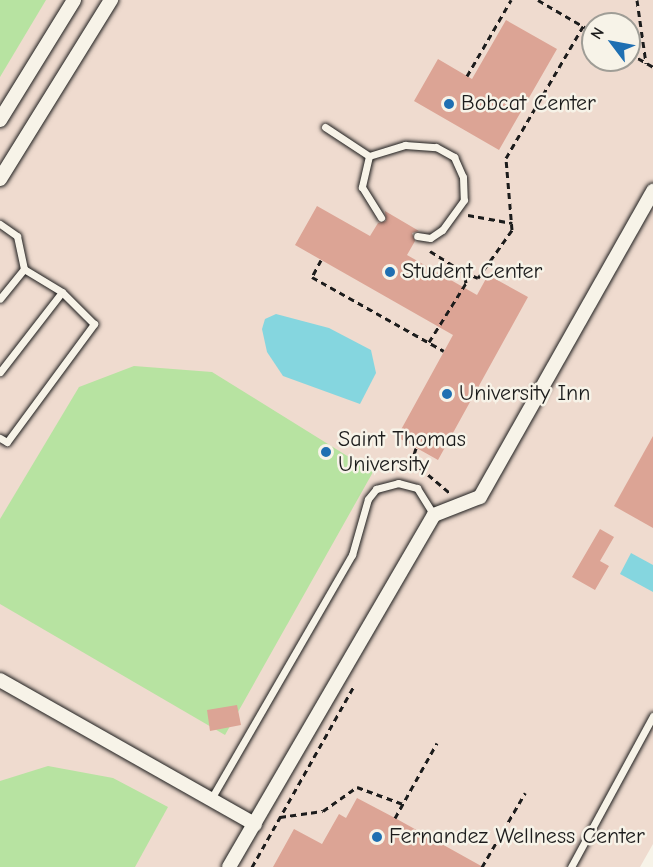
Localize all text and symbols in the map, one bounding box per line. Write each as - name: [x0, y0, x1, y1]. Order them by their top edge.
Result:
- north arrow: [581, 12, 641, 72]
- text: N: [587, 24, 608, 43]
- place label: Bobcat Center: [461, 91, 596, 117]
- marker: Bobcat Center: [442, 97, 456, 111]
- place label: Student Center: [402, 259, 542, 285]
- marker: Student Center: [383, 265, 397, 279]
- place label: University Inn: [459, 381, 590, 407]
- marker: University Inn: [440, 387, 454, 401]
- place label: Saint Thomas University: [338, 426, 466, 478]
- marker: Saint Thomas University: [319, 445, 333, 459]
- place label: Fernandez Wellness Center: [389, 824, 645, 850]
- marker: Fernandez Wellness Center: [370, 830, 384, 844]

